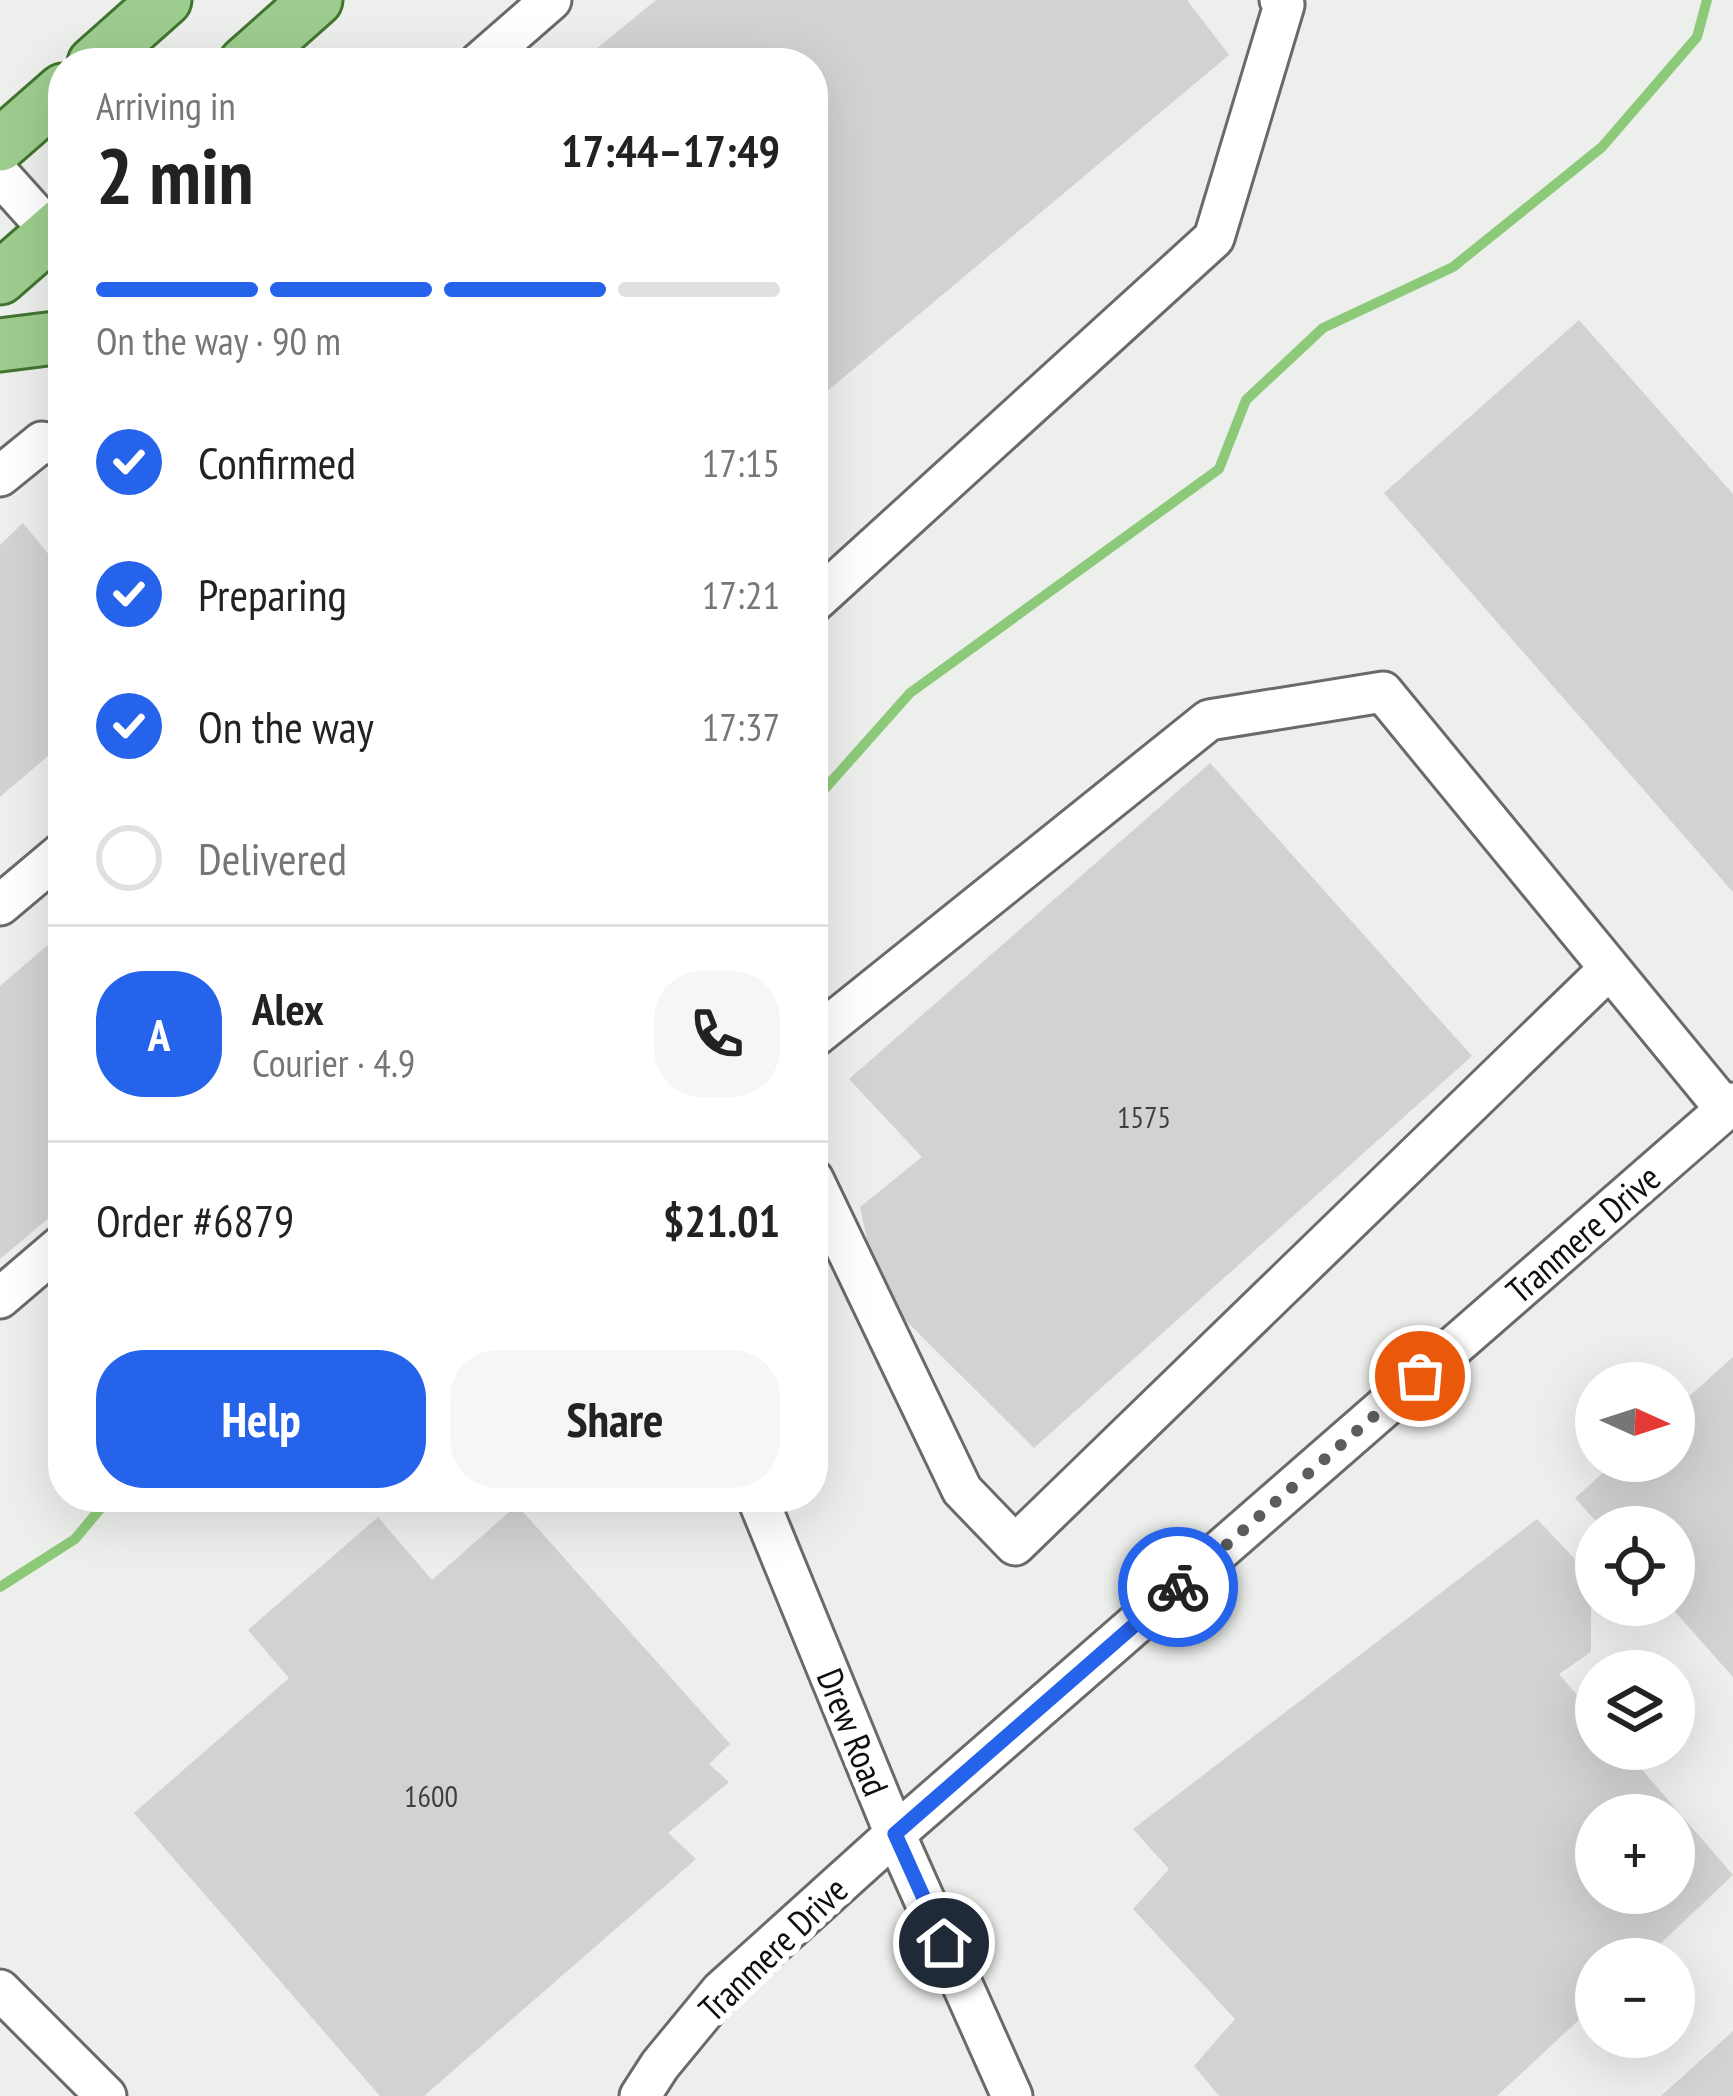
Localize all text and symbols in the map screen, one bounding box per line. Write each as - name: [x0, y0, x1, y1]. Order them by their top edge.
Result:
- text: Arriving in: [96, 80, 236, 131]
- text: 17:44–17:49: [561, 121, 780, 179]
- text: 2 min: [96, 125, 254, 226]
- text: On the way · 90 m: [96, 315, 341, 366]
- icon: check: [96, 429, 162, 495]
- text: Confirmed: [198, 433, 356, 491]
- text: 17:15: [702, 437, 780, 488]
- icon: check: [96, 561, 162, 627]
- text: Preparing: [198, 565, 347, 623]
- text: 17:21: [702, 569, 780, 620]
- icon: check: [96, 693, 162, 759]
- text: On the way: [198, 697, 374, 755]
- text: 17:37: [702, 701, 780, 752]
- text: Delivered: [198, 829, 347, 887]
- button: phone: [654, 971, 780, 1097]
- text: Alex: [252, 979, 324, 1037]
- text: A: [148, 1005, 170, 1063]
- text: Courier · 4.9: [252, 1037, 415, 1088]
- house number: 1575: [1117, 1097, 1171, 1136]
- street label: Tranmere Drive: [1496, 1154, 1669, 1313]
- text: Order #6879: [96, 1191, 294, 1249]
- text: $21.01: [663, 1191, 780, 1249]
- pin: [1369, 1325, 1471, 1427]
- icon: bag: [1387, 1343, 1453, 1409]
- button: Help: [96, 1350, 426, 1488]
- button: Share: [450, 1350, 780, 1488]
- north arrow: [1575, 1362, 1695, 1482]
- map controls: [1575, 1362, 1695, 2058]
- button: locate: [1575, 1506, 1695, 1626]
- courier: [1118, 1527, 1238, 1647]
- icon: bike: [1145, 1554, 1211, 1620]
- button: layers: [1575, 1650, 1695, 1770]
- street label: Drew Road: [807, 1661, 900, 1802]
- house number: 1600: [404, 1776, 458, 1815]
- button: +: [1575, 1794, 1695, 1914]
- street label: Tranmere Drive: [688, 1866, 857, 2031]
- pin: [893, 1892, 995, 1994]
- icon: home: [911, 1910, 977, 1976]
- button: −: [1575, 1938, 1695, 2058]

